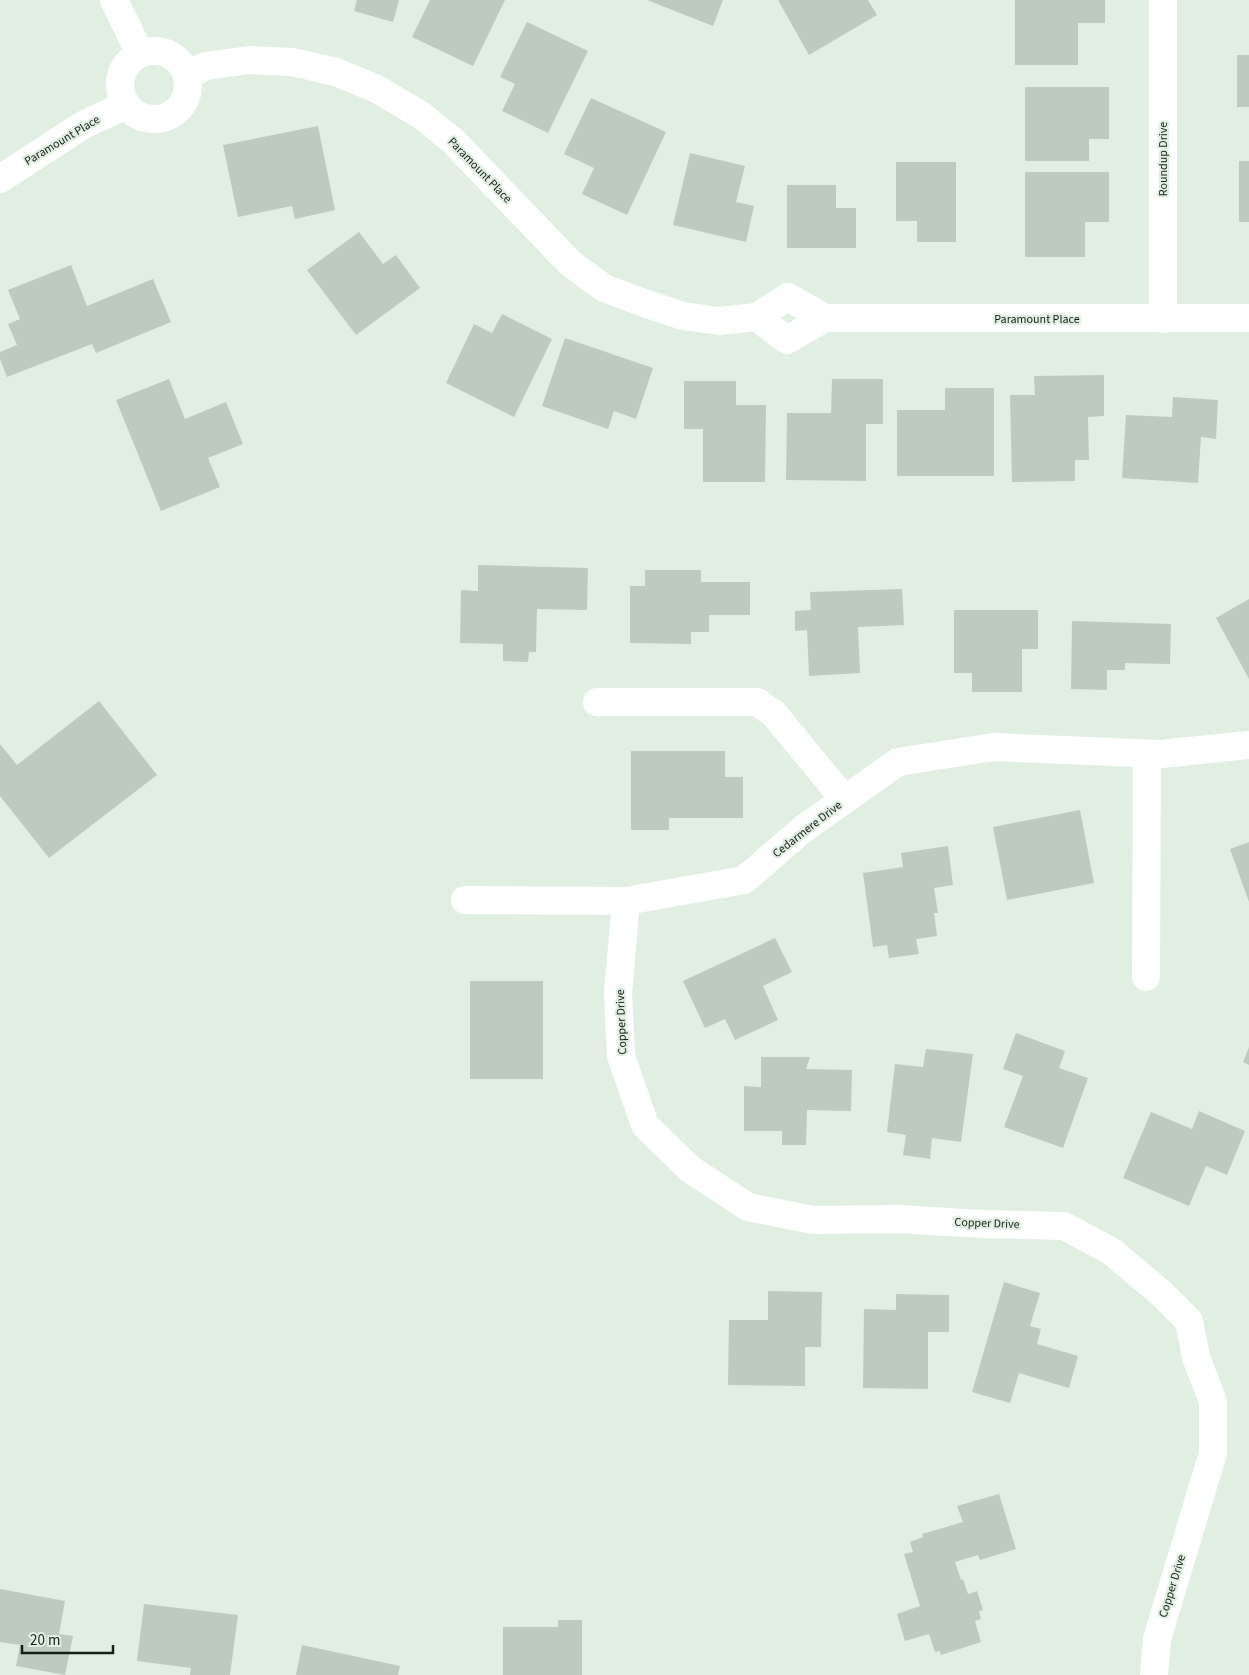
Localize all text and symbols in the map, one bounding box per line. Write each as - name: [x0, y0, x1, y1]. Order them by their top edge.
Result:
- street label: Paramount Place: [21, 111, 103, 170]
- street label: Roundup Drive: [1155, 122, 1172, 196]
- street label: Paramount Place: [444, 134, 515, 207]
- street label: Paramount Place: [994, 311, 1080, 328]
- street label: Cedarmere Drive: [769, 797, 846, 862]
- street label: Copper Drive: [612, 989, 631, 1055]
- street label: Copper Drive: [954, 1214, 1020, 1233]
- street label: Copper Drive: [1155, 1552, 1190, 1620]
- scale bar: [22, 1622, 114, 1654]
- text: 20 m: [30, 1630, 60, 1651]

